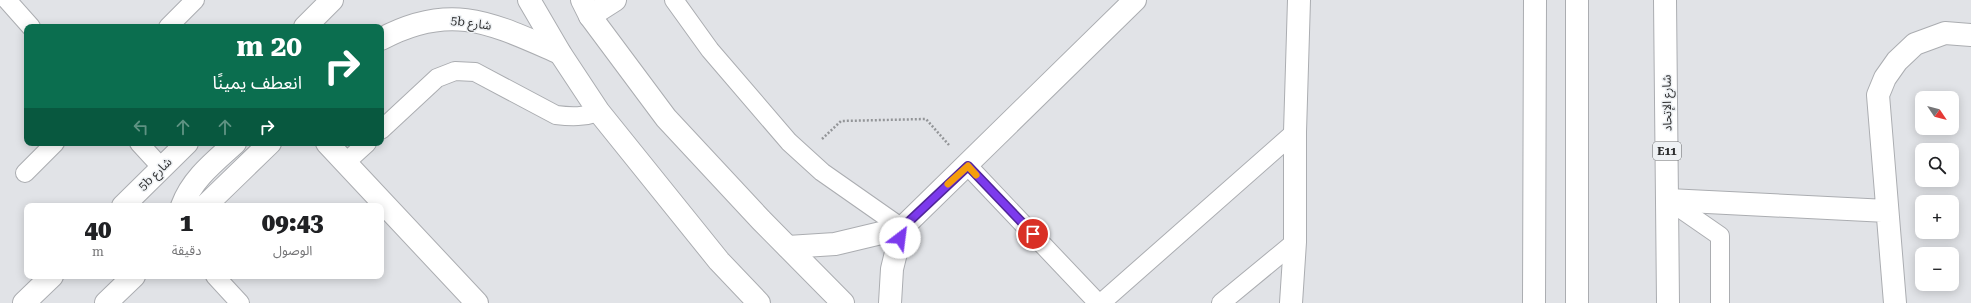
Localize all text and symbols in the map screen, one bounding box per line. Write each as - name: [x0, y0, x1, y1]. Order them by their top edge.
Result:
- street label: 5b شارع: [450, 13, 492, 35]
- text: 20 m: [237, 30, 302, 63]
- icon: right: [316, 40, 368, 92]
- text: انعطف يمينًا: [212, 72, 302, 93]
- street label: شارع الإتحاد: [1660, 74, 1676, 131]
- north arrow: [1915, 91, 1959, 135]
- map controls: [1915, 91, 1959, 291]
- icon: left: [130, 116, 152, 138]
- icon: ahead: [172, 116, 194, 138]
- icon: ahead: [214, 116, 236, 138]
- icon: right: [256, 116, 278, 138]
- road number: E11: [1653, 142, 1681, 160]
- button: search: [1915, 143, 1959, 187]
- street label: 5b شارع: [135, 155, 176, 195]
- button: +: [1915, 195, 1959, 239]
- text: 1: [180, 209, 193, 237]
- text: 09:43: [262, 209, 324, 237]
- text: 40: [84, 216, 111, 244]
- position arrow: [879, 217, 921, 259]
- pin: [1016, 217, 1050, 251]
- icon: arrive: [1022, 223, 1044, 245]
- text: دقيقة: [172, 243, 201, 258]
- text: الوصول: [273, 243, 312, 258]
- text: m: [92, 244, 104, 259]
- button: −: [1915, 247, 1959, 291]

